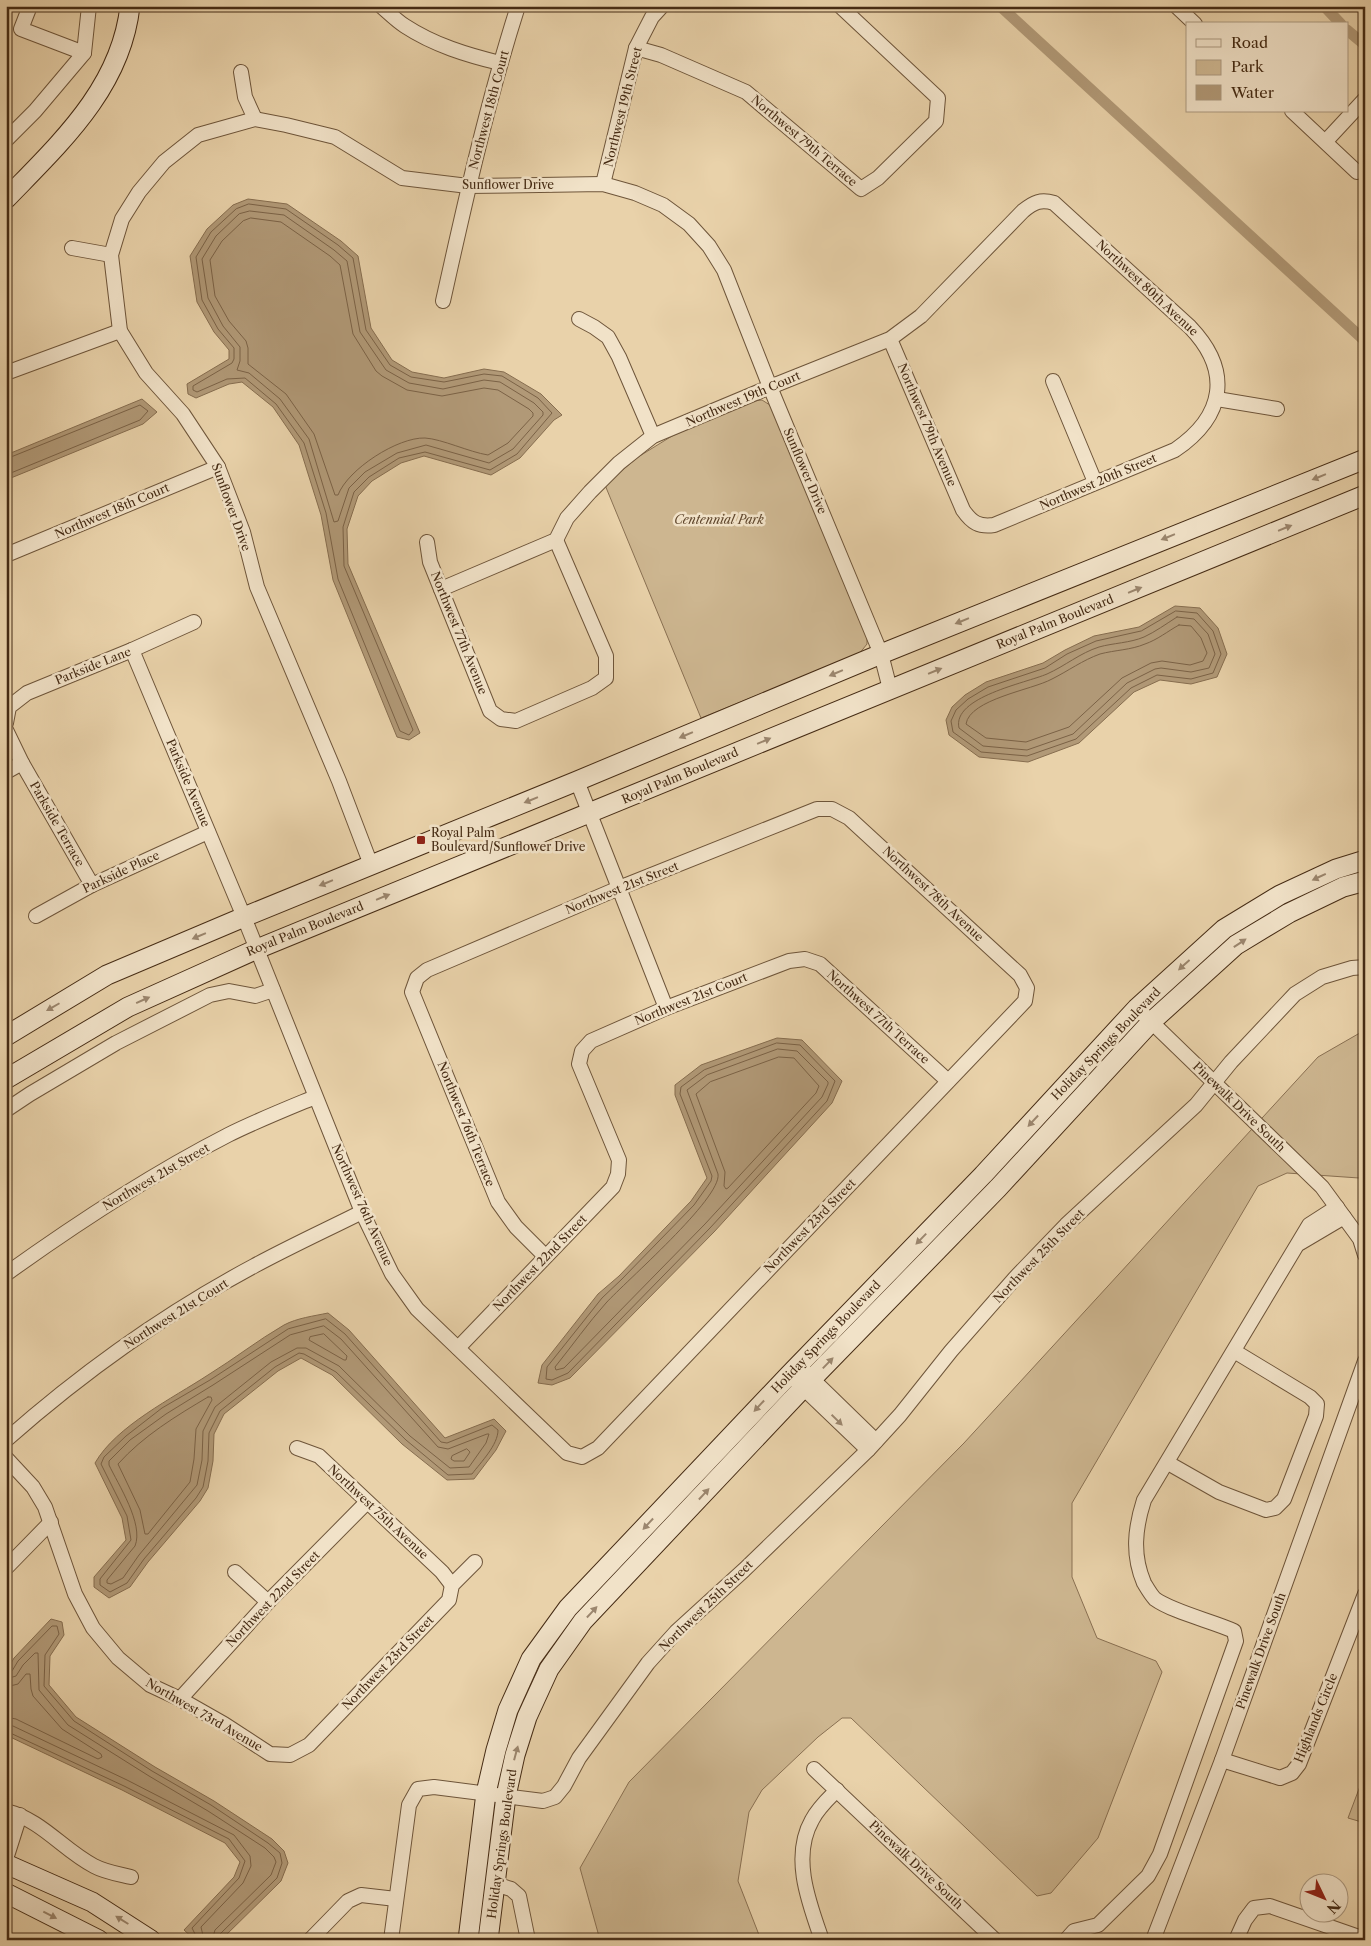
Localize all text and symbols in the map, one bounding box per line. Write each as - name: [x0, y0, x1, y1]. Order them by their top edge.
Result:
- legend: [1186, 22, 1348, 112]
- text: Road: [1231, 33, 1268, 52]
- street label: Northwest 19th Street: [600, 44, 645, 169]
- street label: Northwest 18th Court: [465, 48, 512, 171]
- text: Park: [1231, 57, 1265, 76]
- text: Water: [1230, 83, 1275, 102]
- street label: Northwest 79th Terrace: [748, 92, 861, 190]
- street label: Sunflower Drive: [462, 177, 554, 192]
- street label: Northwest 80th Avenue: [1093, 236, 1202, 339]
- street label: Northwest 79th Avenue: [895, 361, 960, 489]
- street label: Northwest 19th Court: [683, 367, 803, 429]
- street label: Sunflower Drive: [781, 425, 830, 516]
- street label: Northwest 20th Street: [1037, 450, 1159, 513]
- street label: Sunflower Drive: [209, 461, 254, 553]
- one-way arrow: [1312, 474, 1327, 482]
- street label: Northwest 18th Court: [52, 479, 172, 541]
- park label: Centennial Park: [674, 512, 765, 527]
- one-way arrow: [1278, 524, 1292, 532]
- one-way arrow: [1161, 534, 1176, 542]
- street label: Northwest 77th Avenue: [428, 569, 491, 697]
- one-way arrow: [1127, 586, 1142, 593]
- street label: Royal Palm Boulevard: [994, 591, 1116, 652]
- one-way arrow: [955, 618, 970, 625]
- street label: Parkside Lane: [53, 643, 133, 688]
- one-way arrow: [928, 666, 942, 674]
- one-way arrow: [829, 669, 843, 677]
- one-way arrow: [679, 732, 693, 740]
- street label: Parkside Avenue: [163, 736, 214, 829]
- one-way arrow: [757, 737, 772, 745]
- street label: Royal Palm Boulevard: [619, 744, 741, 807]
- street label: Parkside Terrace: [27, 779, 88, 869]
- one-way arrow: [524, 796, 539, 804]
- place label: Royal Palm Boulevard/Sunflower Drive: [431, 825, 586, 854]
- marker: Royal Palm Boulevard/Sunflower Drive: [415, 834, 427, 846]
- street label: Northwest 78th Avenue: [880, 843, 987, 944]
- street label: Parkside Place: [80, 847, 162, 896]
- street label: Northwest 21st Street: [563, 858, 681, 917]
- one-way arrow: [1312, 873, 1326, 881]
- one-way arrow: [319, 880, 333, 888]
- one-way arrow: [376, 893, 390, 901]
- street label: Royal Palm Boulevard: [244, 898, 366, 959]
- one-way arrow: [192, 933, 206, 941]
- one-way arrow: [1233, 938, 1247, 948]
- one-way arrow: [1179, 959, 1191, 971]
- street label: Northwest 77th Terrace: [824, 967, 933, 1067]
- street label: Northwest 21st Court: [632, 969, 750, 1028]
- street label: Holiday Springs Boulevard: [1048, 984, 1164, 1103]
- one-way arrow: [136, 996, 150, 1004]
- one-way arrow: [45, 1003, 60, 1011]
- street label: Pinewalk Drive South: [1190, 1058, 1289, 1155]
- street label: Northwest 76th Terrace: [434, 1059, 499, 1189]
- one-way arrow: [1027, 1115, 1039, 1127]
- street label: Northwest 21st Street: [100, 1139, 213, 1213]
- street label: Northwest 76th Avenue: [329, 1141, 396, 1268]
- street label: Northwest 23rd Street: [761, 1175, 859, 1276]
- street label: Northwest 25th Street: [990, 1205, 1088, 1306]
- street label: Northwest 22nd Street: [490, 1211, 590, 1314]
- one-way arrow: [915, 1233, 927, 1245]
- street label: Northwest 21st Court: [121, 1275, 231, 1352]
- street label: Holiday Springs Boulevard: [768, 1277, 884, 1396]
- one-way arrow: [822, 1358, 834, 1370]
- one-way arrow: [753, 1400, 765, 1412]
- one-way arrow: [831, 1414, 843, 1426]
- street label: Northwest 75th Avenue: [325, 1461, 432, 1562]
- one-way arrow: [698, 1488, 710, 1500]
- one-way arrow: [642, 1518, 654, 1530]
- street label: Northwest 22nd Street: [223, 1547, 323, 1650]
- street label: Northwest 25th Street: [656, 1556, 756, 1654]
- street label: Pinewalk Drive South: [1232, 1590, 1289, 1711]
- one-way arrow: [586, 1606, 598, 1618]
- street label: Northwest 23rd Street: [339, 1612, 437, 1713]
- street label: Highlands Circle: [1291, 1671, 1340, 1765]
- street label: Northwest 73rd Avenue: [143, 1675, 266, 1754]
- one-way arrow: [512, 1746, 520, 1761]
- street label: Holiday Springs Boulevard: [484, 1768, 520, 1920]
- street label: Pinewalk Drive South: [866, 1817, 967, 1912]
- north arrow: [1298, 1874, 1348, 1924]
- text: N: [1323, 1896, 1344, 1917]
- one-way arrow: [43, 1911, 57, 1919]
- one-way arrow: [116, 1916, 129, 1925]

